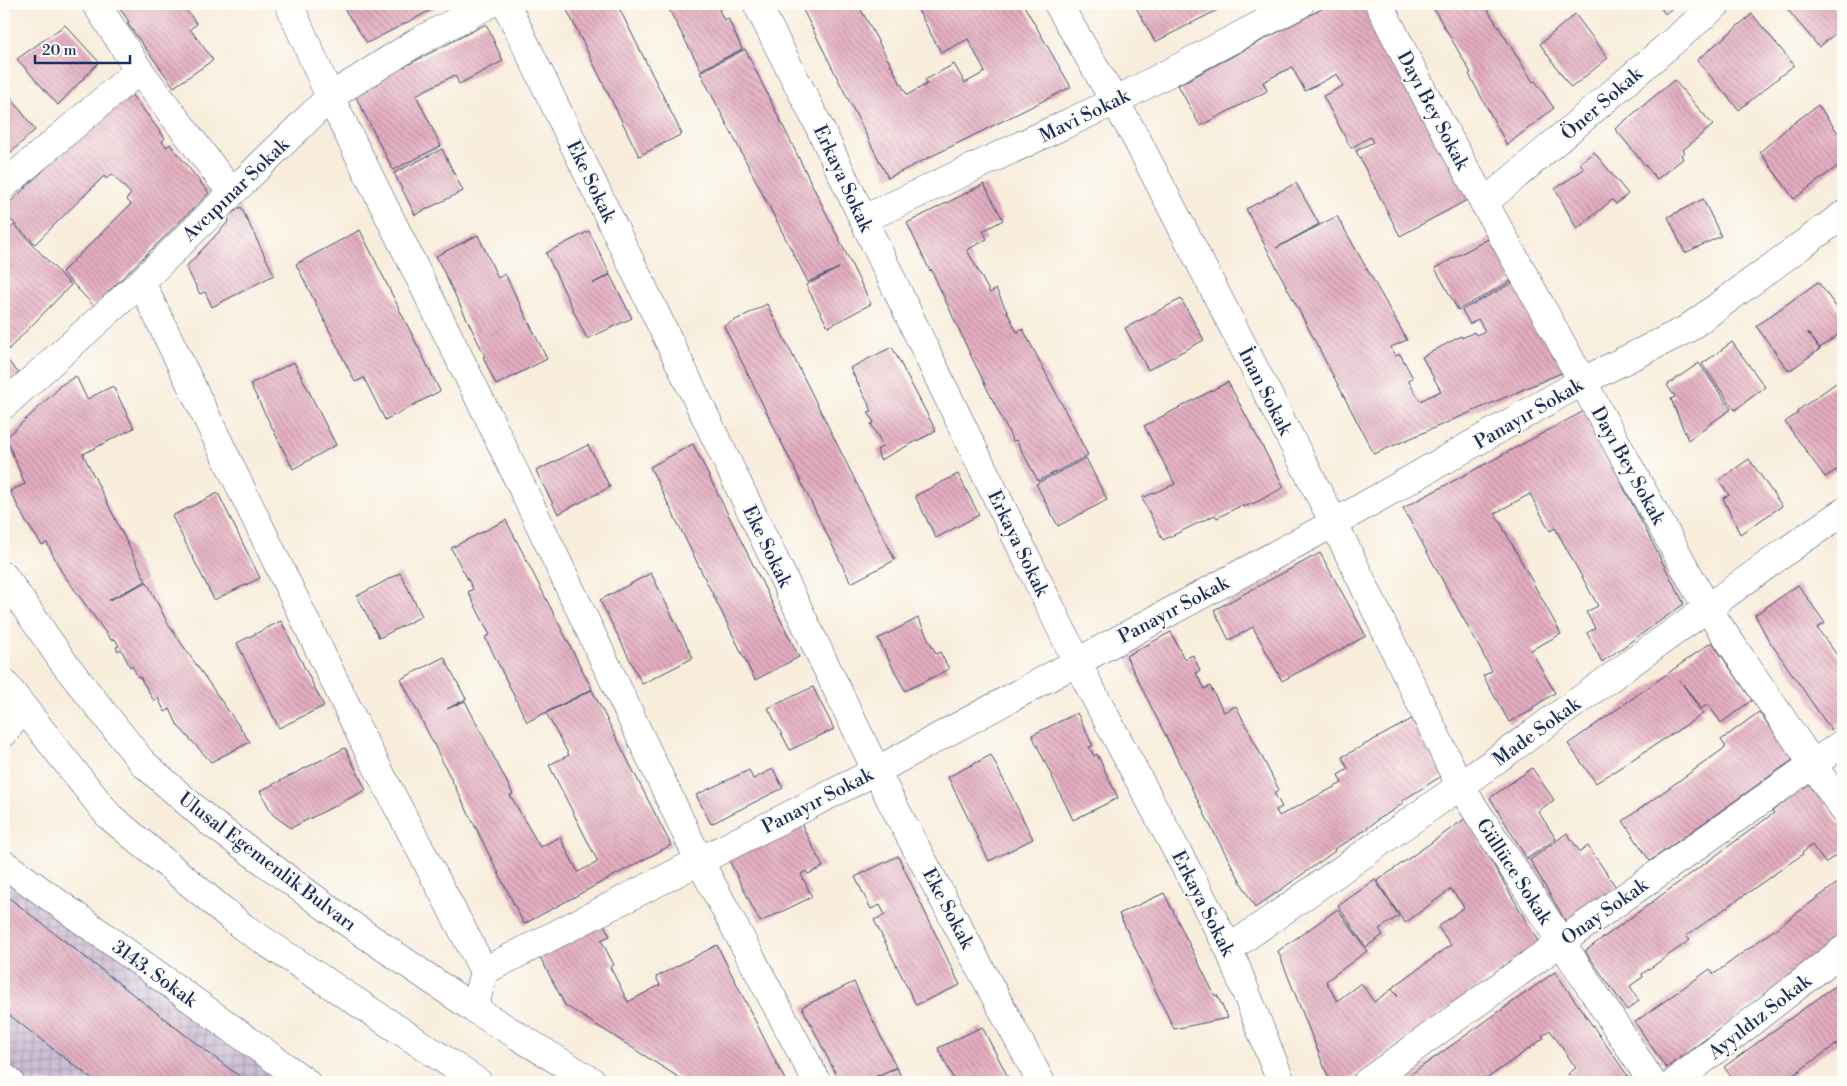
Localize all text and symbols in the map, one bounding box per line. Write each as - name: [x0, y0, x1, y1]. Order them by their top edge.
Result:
- scale bar: [35, 32, 130, 64]
- text: 20 m: [42, 41, 77, 60]
- street label: Dayı Bey Sokak: [1392, 47, 1475, 175]
- street label: Öner Sokak: [1556, 61, 1648, 145]
- street label: Mavi Sokak: [1035, 83, 1135, 148]
- street label: Erkaya Sokak: [808, 121, 879, 237]
- street label: Avcıpınar Sokak: [177, 132, 295, 247]
- street label: Eke Sokak: [561, 137, 622, 227]
- street label: İnan Sokak: [1233, 343, 1299, 440]
- street label: Panayır Sokak: [1470, 373, 1588, 455]
- street label: Dayı Bey Sokak: [1586, 402, 1671, 530]
- street label: Erkaya Sokak: [982, 486, 1055, 602]
- street label: Eke Sokak: [737, 502, 798, 592]
- street label: Panayır Sokak: [1114, 570, 1234, 649]
- street label: Made Sokak: [1488, 691, 1586, 772]
- street label: Panayır Sokak: [758, 762, 878, 839]
- street label: Ulusal Egemenlik Bulvarı: [174, 787, 361, 937]
- street label: Güllüce Sokak: [1471, 814, 1558, 930]
- street label: Erkaya Sokak: [1166, 847, 1240, 961]
- street label: Eke Sokak: [917, 864, 980, 954]
- street label: Onay Sokak: [1557, 873, 1653, 950]
- street label: 3143. Sokak: [107, 935, 202, 1013]
- street label: Ayyıldız Sokak: [1703, 968, 1817, 1065]

